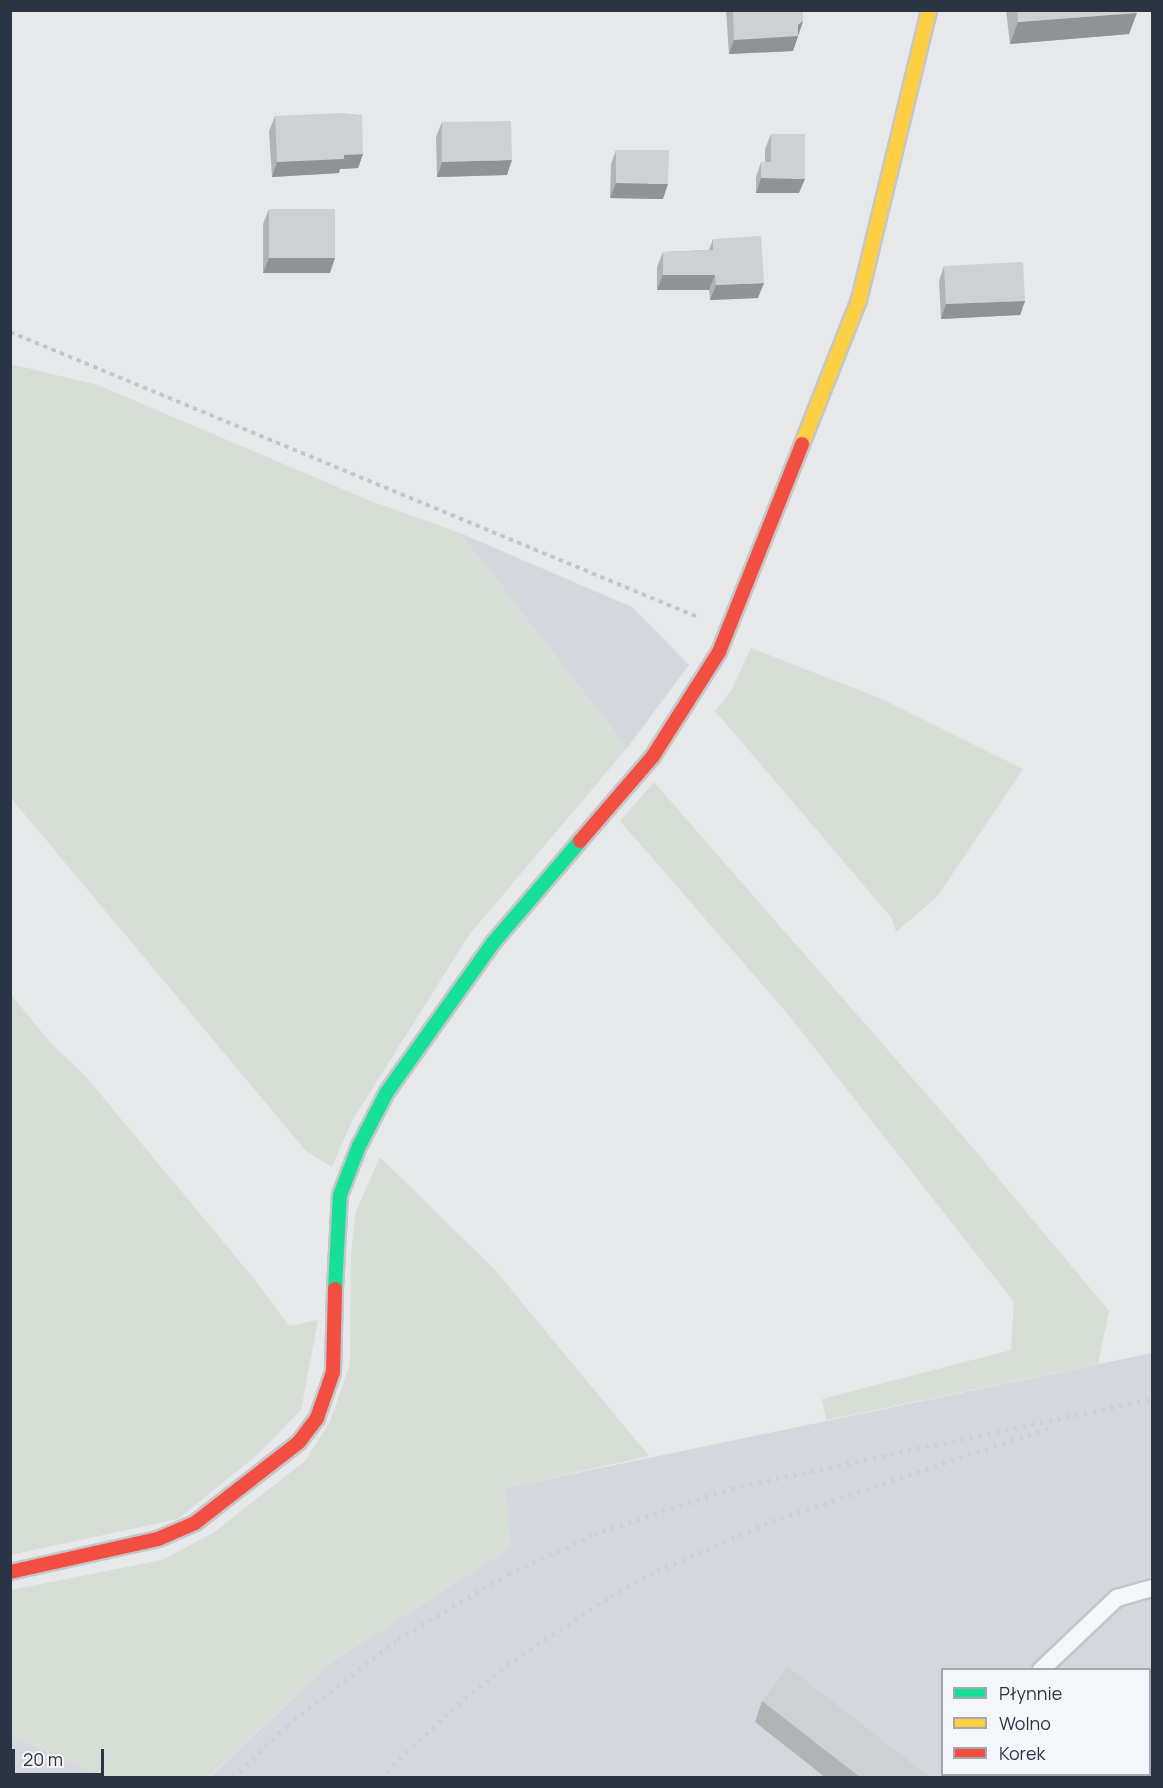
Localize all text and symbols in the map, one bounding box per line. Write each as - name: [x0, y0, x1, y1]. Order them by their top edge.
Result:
- legend: [941, 1668, 1151, 1776]
- text: Płynnie: [999, 1681, 1062, 1705]
- text: Wolno: [999, 1711, 1051, 1735]
- scale bar: [15, 1737, 106, 1775]
- text: Korek: [999, 1741, 1045, 1765]
- text: 20 m: [23, 1747, 63, 1771]

